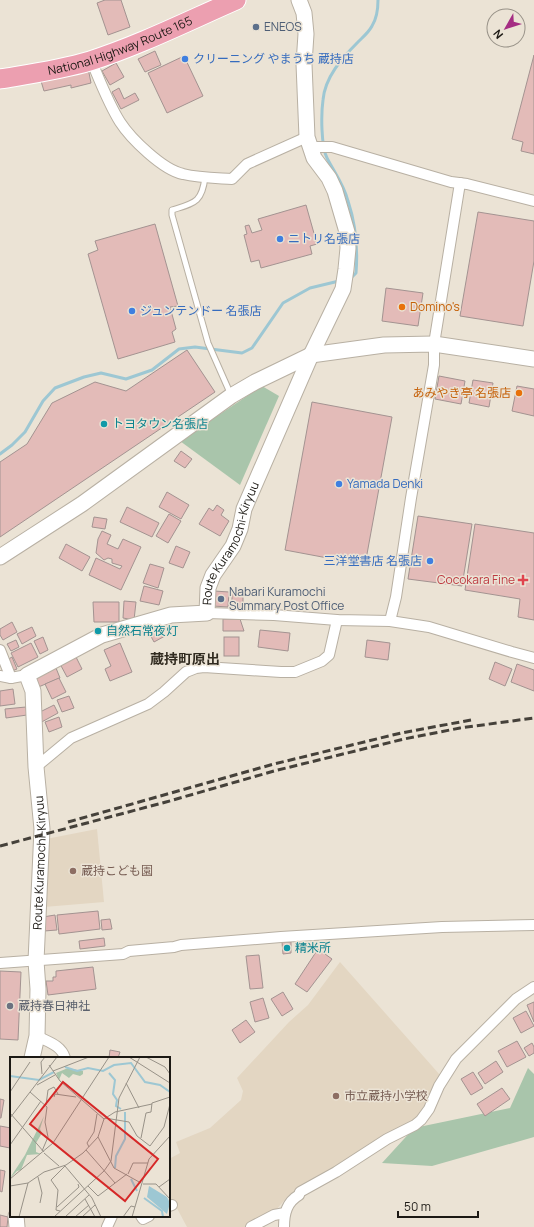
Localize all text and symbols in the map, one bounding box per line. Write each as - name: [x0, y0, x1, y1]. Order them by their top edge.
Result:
- north arrow: [486, 8, 526, 48]
- street label: National Highway Route 165: [46, 12, 195, 79]
- place label: ENEOS: [264, 18, 302, 35]
- marker: ENEOS: [251, 22, 261, 32]
- text: N: [489, 27, 506, 42]
- place label: クリーニング やまうち 蔵持店: [193, 50, 354, 67]
- marker: クリーニング やまうち 蔵持店: [180, 54, 190, 64]
- place label: ニトリ名張店: [288, 230, 360, 247]
- marker: ニトリ名張店: [275, 234, 285, 244]
- place label: Domino's: [410, 298, 460, 315]
- place label: ジュンテンドー 名張店: [140, 302, 262, 319]
- marker: Domino's: [397, 302, 407, 312]
- marker: ジュンテンドー 名張店: [127, 306, 137, 316]
- place label: あみやき亭 名張店: [413, 384, 511, 401]
- marker: あみやき亭 名張店: [514, 388, 524, 398]
- place label: トヨタウン名張店: [112, 415, 208, 432]
- marker: トヨタウン名張店: [99, 419, 109, 429]
- place label: Yamada Denki: [347, 475, 423, 492]
- street label: Route Kuramochi-Kiryuu: [198, 479, 263, 606]
- marker: Yamada Denki: [334, 479, 344, 489]
- place label: 三洋堂書店 名張店: [324, 552, 422, 569]
- marker: 三洋堂書店 名張店: [425, 556, 435, 566]
- place label: Cocokara Fine: [437, 571, 515, 588]
- marker: Cocokara Fine: [518, 575, 528, 585]
- place label: Nabari Kuramochi Summary Post Office: [229, 583, 344, 614]
- marker: Nabari Kuramochi Summary Post Office: [216, 594, 226, 604]
- place label: 自然石常夜灯: [106, 622, 178, 639]
- marker: 自然石常夜灯: [93, 626, 103, 636]
- district label: 蔵持町原出: [150, 649, 220, 668]
- street label: Route Kuramochi-Kiryuu: [28, 795, 50, 930]
- place label: 蔵持こども園: [81, 862, 153, 879]
- marker: 蔵持こども園: [68, 866, 78, 876]
- place label: 精米所: [295, 939, 331, 956]
- marker: 精米所: [282, 943, 292, 953]
- place label: 蔵持春日神社: [18, 997, 90, 1014]
- marker: 蔵持春日神社: [5, 1001, 15, 1011]
- inset map: [10, 1057, 170, 1217]
- place label: 市立蔵持小学校: [344, 1087, 428, 1104]
- marker: 市立蔵持小学校: [331, 1091, 341, 1101]
- scale bar: [398, 1193, 478, 1219]
- text: 50 m: [404, 1198, 431, 1215]

